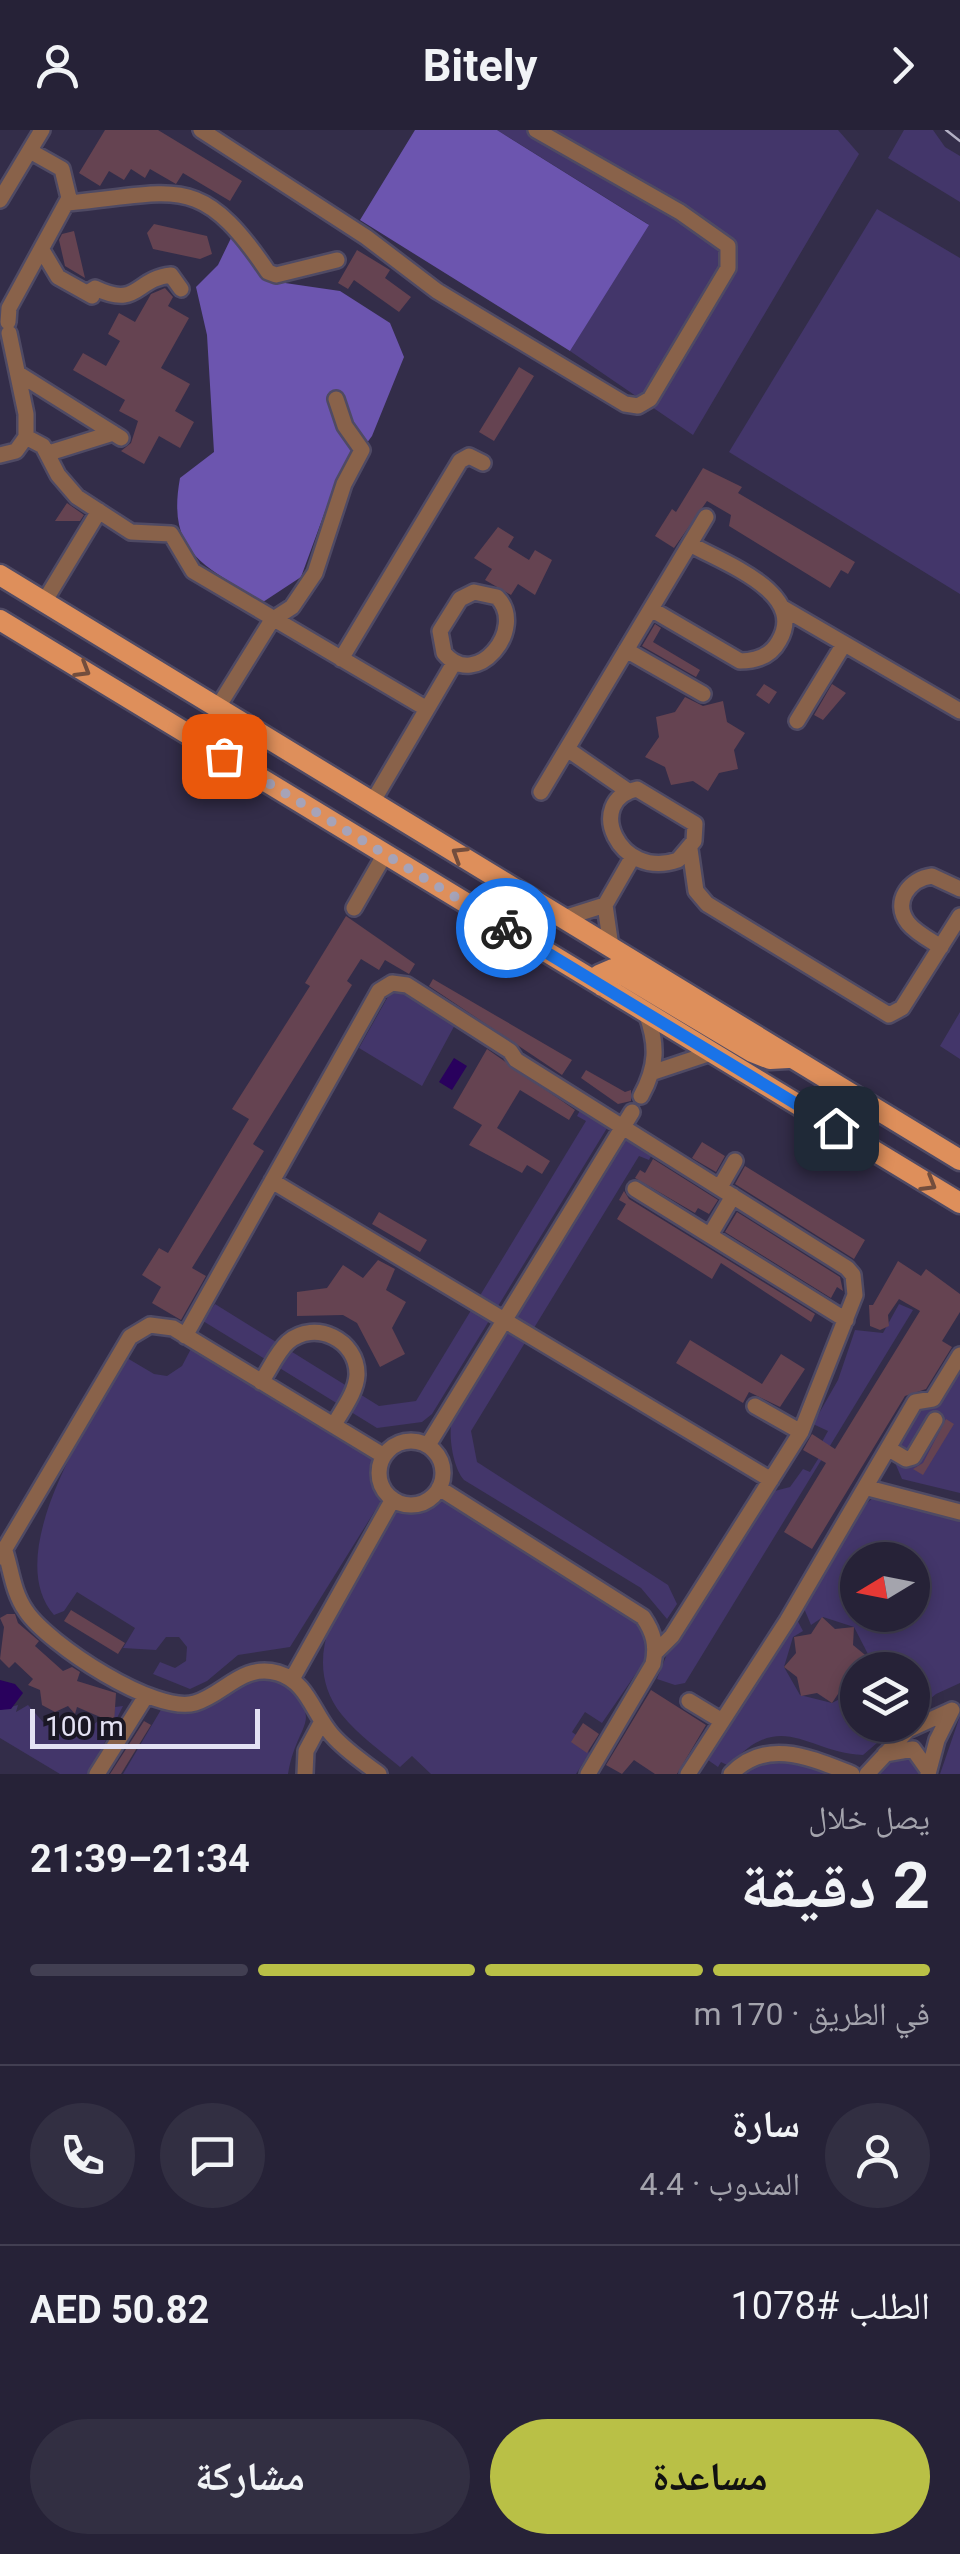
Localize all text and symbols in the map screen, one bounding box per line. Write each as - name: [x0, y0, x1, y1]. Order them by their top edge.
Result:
- icon: person: [30, 38, 85, 93]
- icon: forward: [875, 38, 930, 93]
- text: Bitely: [423, 39, 537, 92]
- one-way arrow: [72, 658, 90, 677]
- pin: [182, 714, 267, 799]
- icon: bag: [197, 729, 252, 784]
- one-way arrow: [452, 847, 470, 866]
- courier: [456, 878, 556, 978]
- icon: bike: [479, 901, 534, 956]
- pin: [794, 1086, 879, 1171]
- icon: home: [809, 1101, 864, 1156]
- one-way arrow: [918, 1172, 936, 1191]
- north arrow: [840, 1542, 930, 1632]
- map controls: [840, 1542, 930, 1742]
- button: layers: [840, 1652, 930, 1742]
- scale bar: [30, 1704, 260, 1748]
- text: 100 m: [45, 1710, 124, 1743]
- text: يصل خلال: [808, 1799, 930, 1837]
- text: 21:34–21:39: [30, 1837, 250, 1881]
- text: 2 دقيقة: [740, 1848, 930, 1924]
- text: في الطريق · 170 m: [693, 1995, 930, 2033]
- text: سارة: [732, 2102, 800, 2146]
- button: phone: [30, 2103, 135, 2208]
- button: chat: [160, 2103, 265, 2208]
- button: person: [825, 2103, 930, 2208]
- text: المندوب · 4.4: [640, 2165, 800, 2203]
- text: الطلب #1078: [730, 2284, 930, 2328]
- text: AED 50.82: [30, 2288, 209, 2332]
- button: مشاركة: [30, 2419, 470, 2534]
- button: مساعدة: [490, 2419, 930, 2534]

